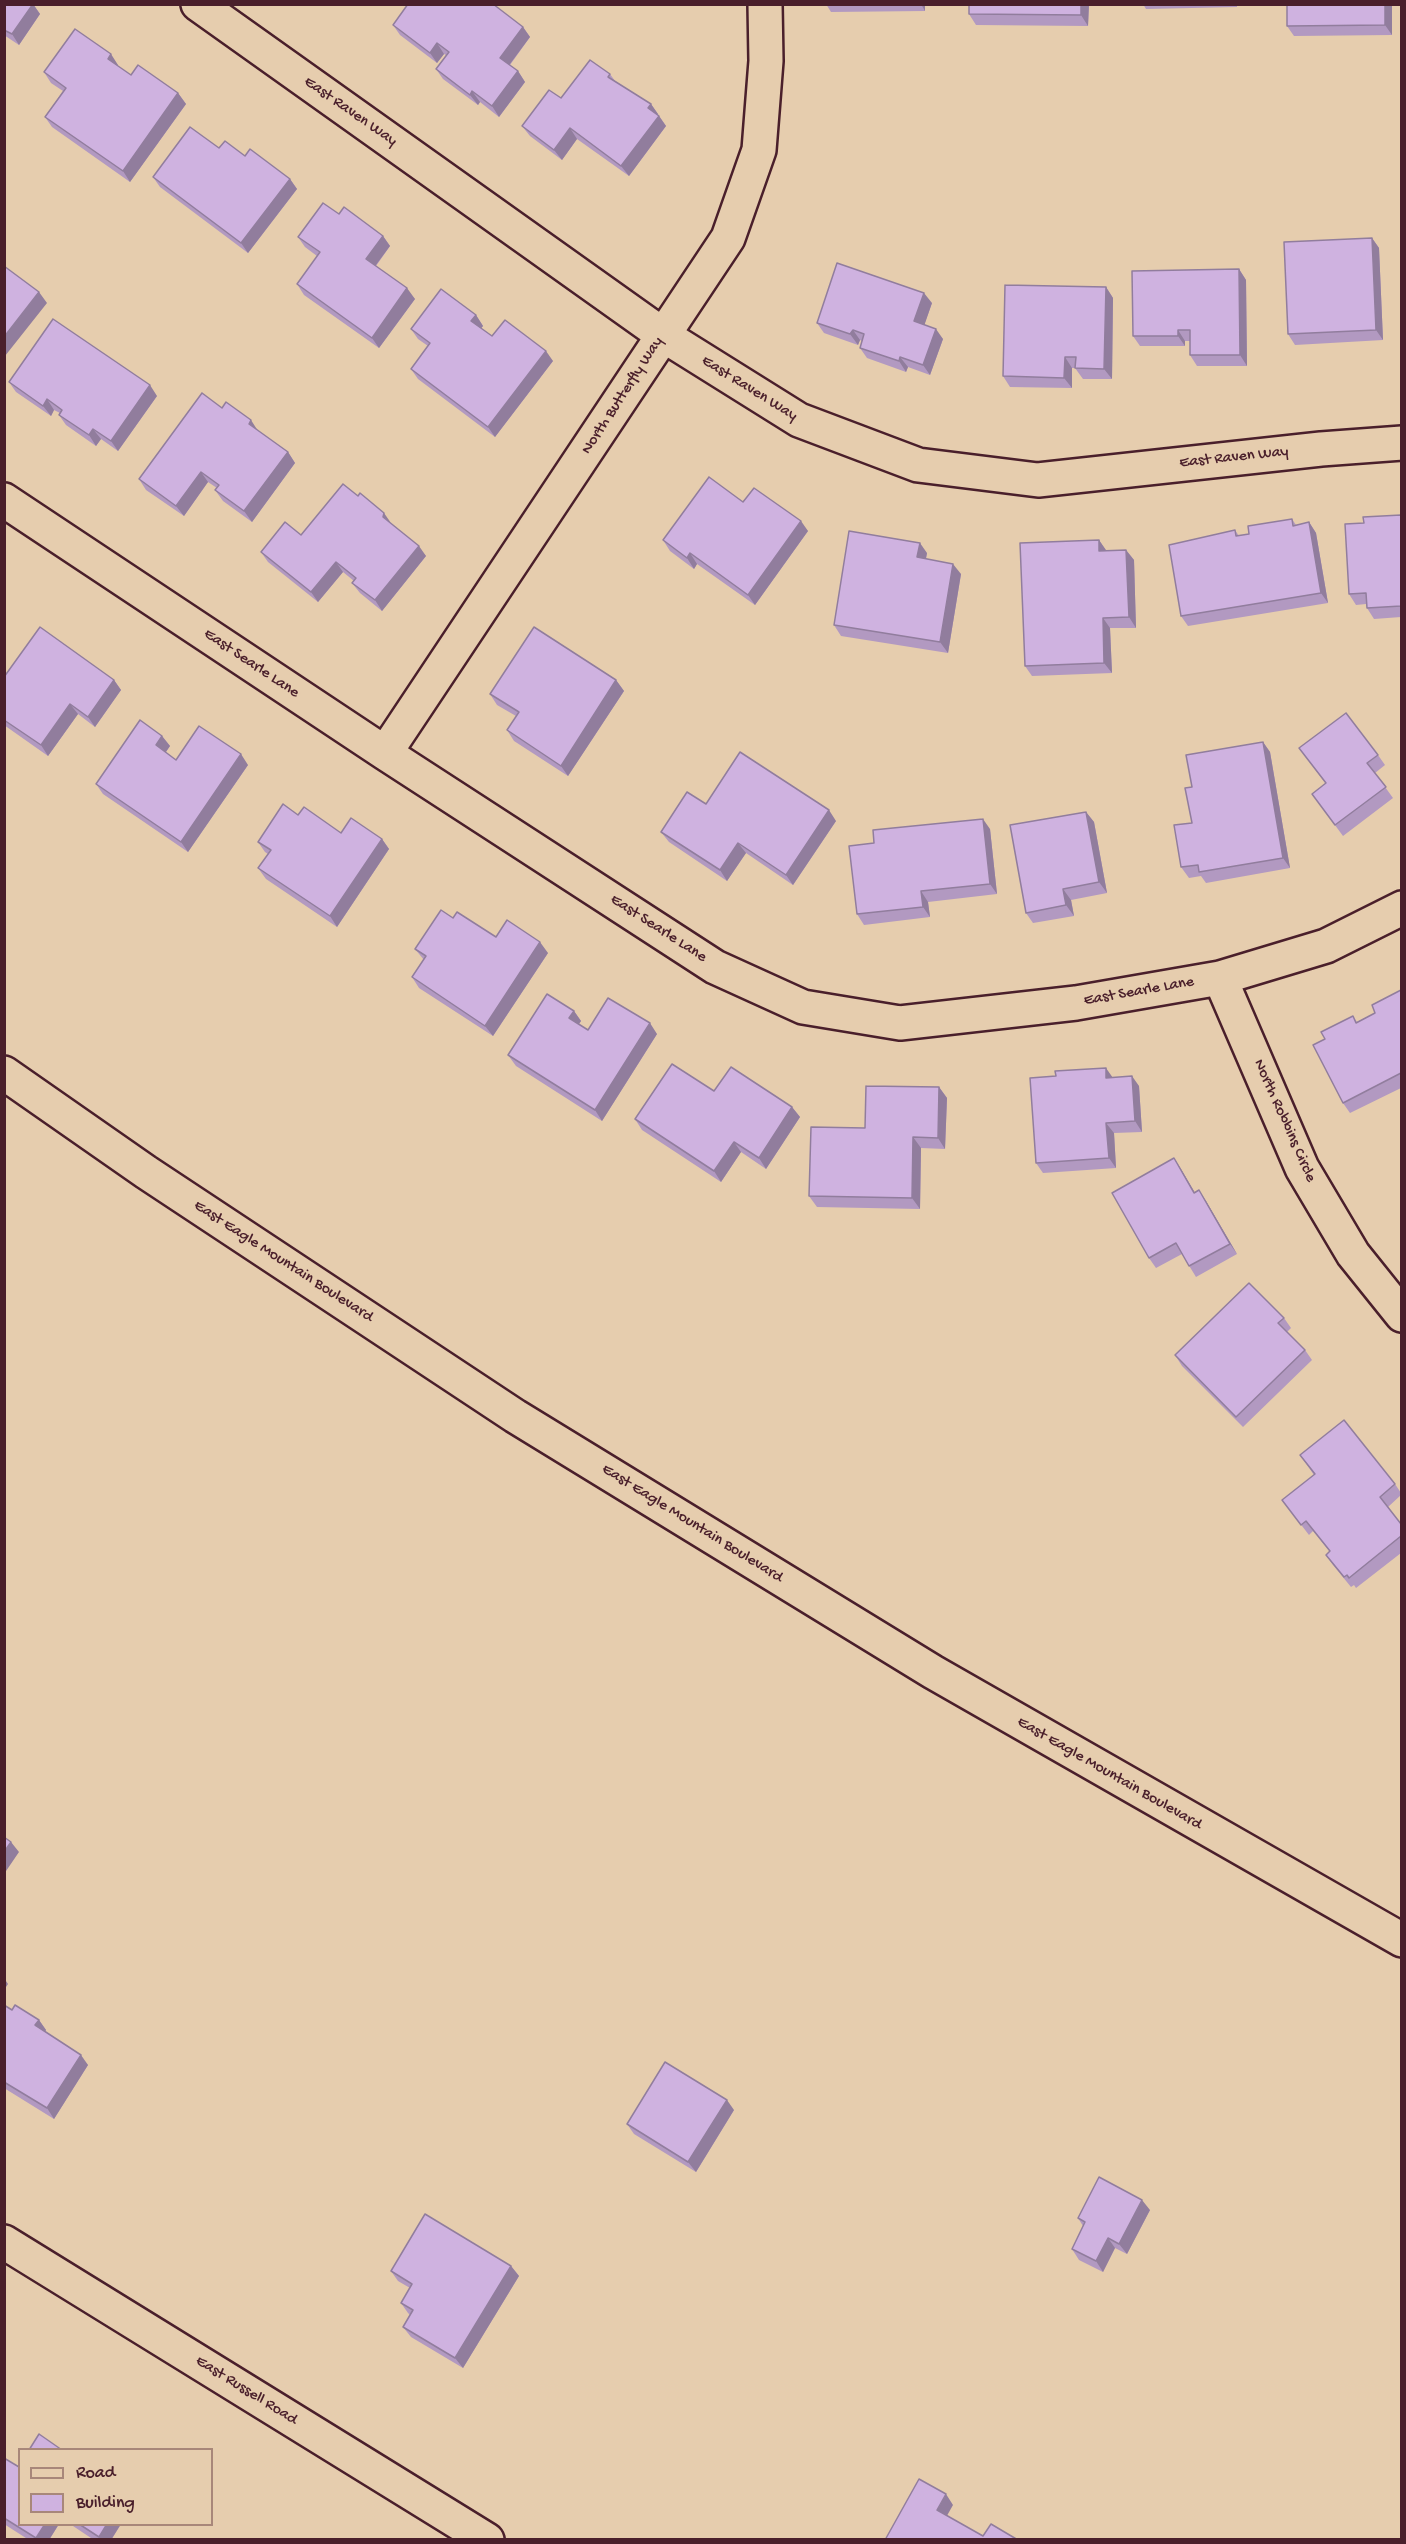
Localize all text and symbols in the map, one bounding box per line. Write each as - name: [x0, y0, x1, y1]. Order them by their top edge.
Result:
- street label: East Raven Way: [300, 73, 400, 151]
- street label: North Butterfly Way: [578, 334, 668, 458]
- street label: East Raven Way: [698, 352, 800, 426]
- street label: East Raven Way: [1179, 443, 1289, 473]
- street label: East Searle Lane: [199, 625, 303, 703]
- street label: East Searle Lane: [606, 891, 710, 967]
- street label: East Searle Lane: [1082, 973, 1196, 1011]
- street label: North Robbins Circle: [1248, 1056, 1320, 1186]
- street label: East Eagle Mountain Boulevard: [190, 1197, 376, 1327]
- street label: East Eagle Mountain Boulevard: [598, 1460, 786, 1588]
- street label: East Eagle Mountain Boulevard: [1013, 1713, 1205, 1835]
- street label: East Russell Road: [191, 2352, 301, 2430]
- legend: [18, 2448, 213, 2526]
- text: Road: [76, 2463, 115, 2484]
- text: Building: [76, 2493, 135, 2514]

